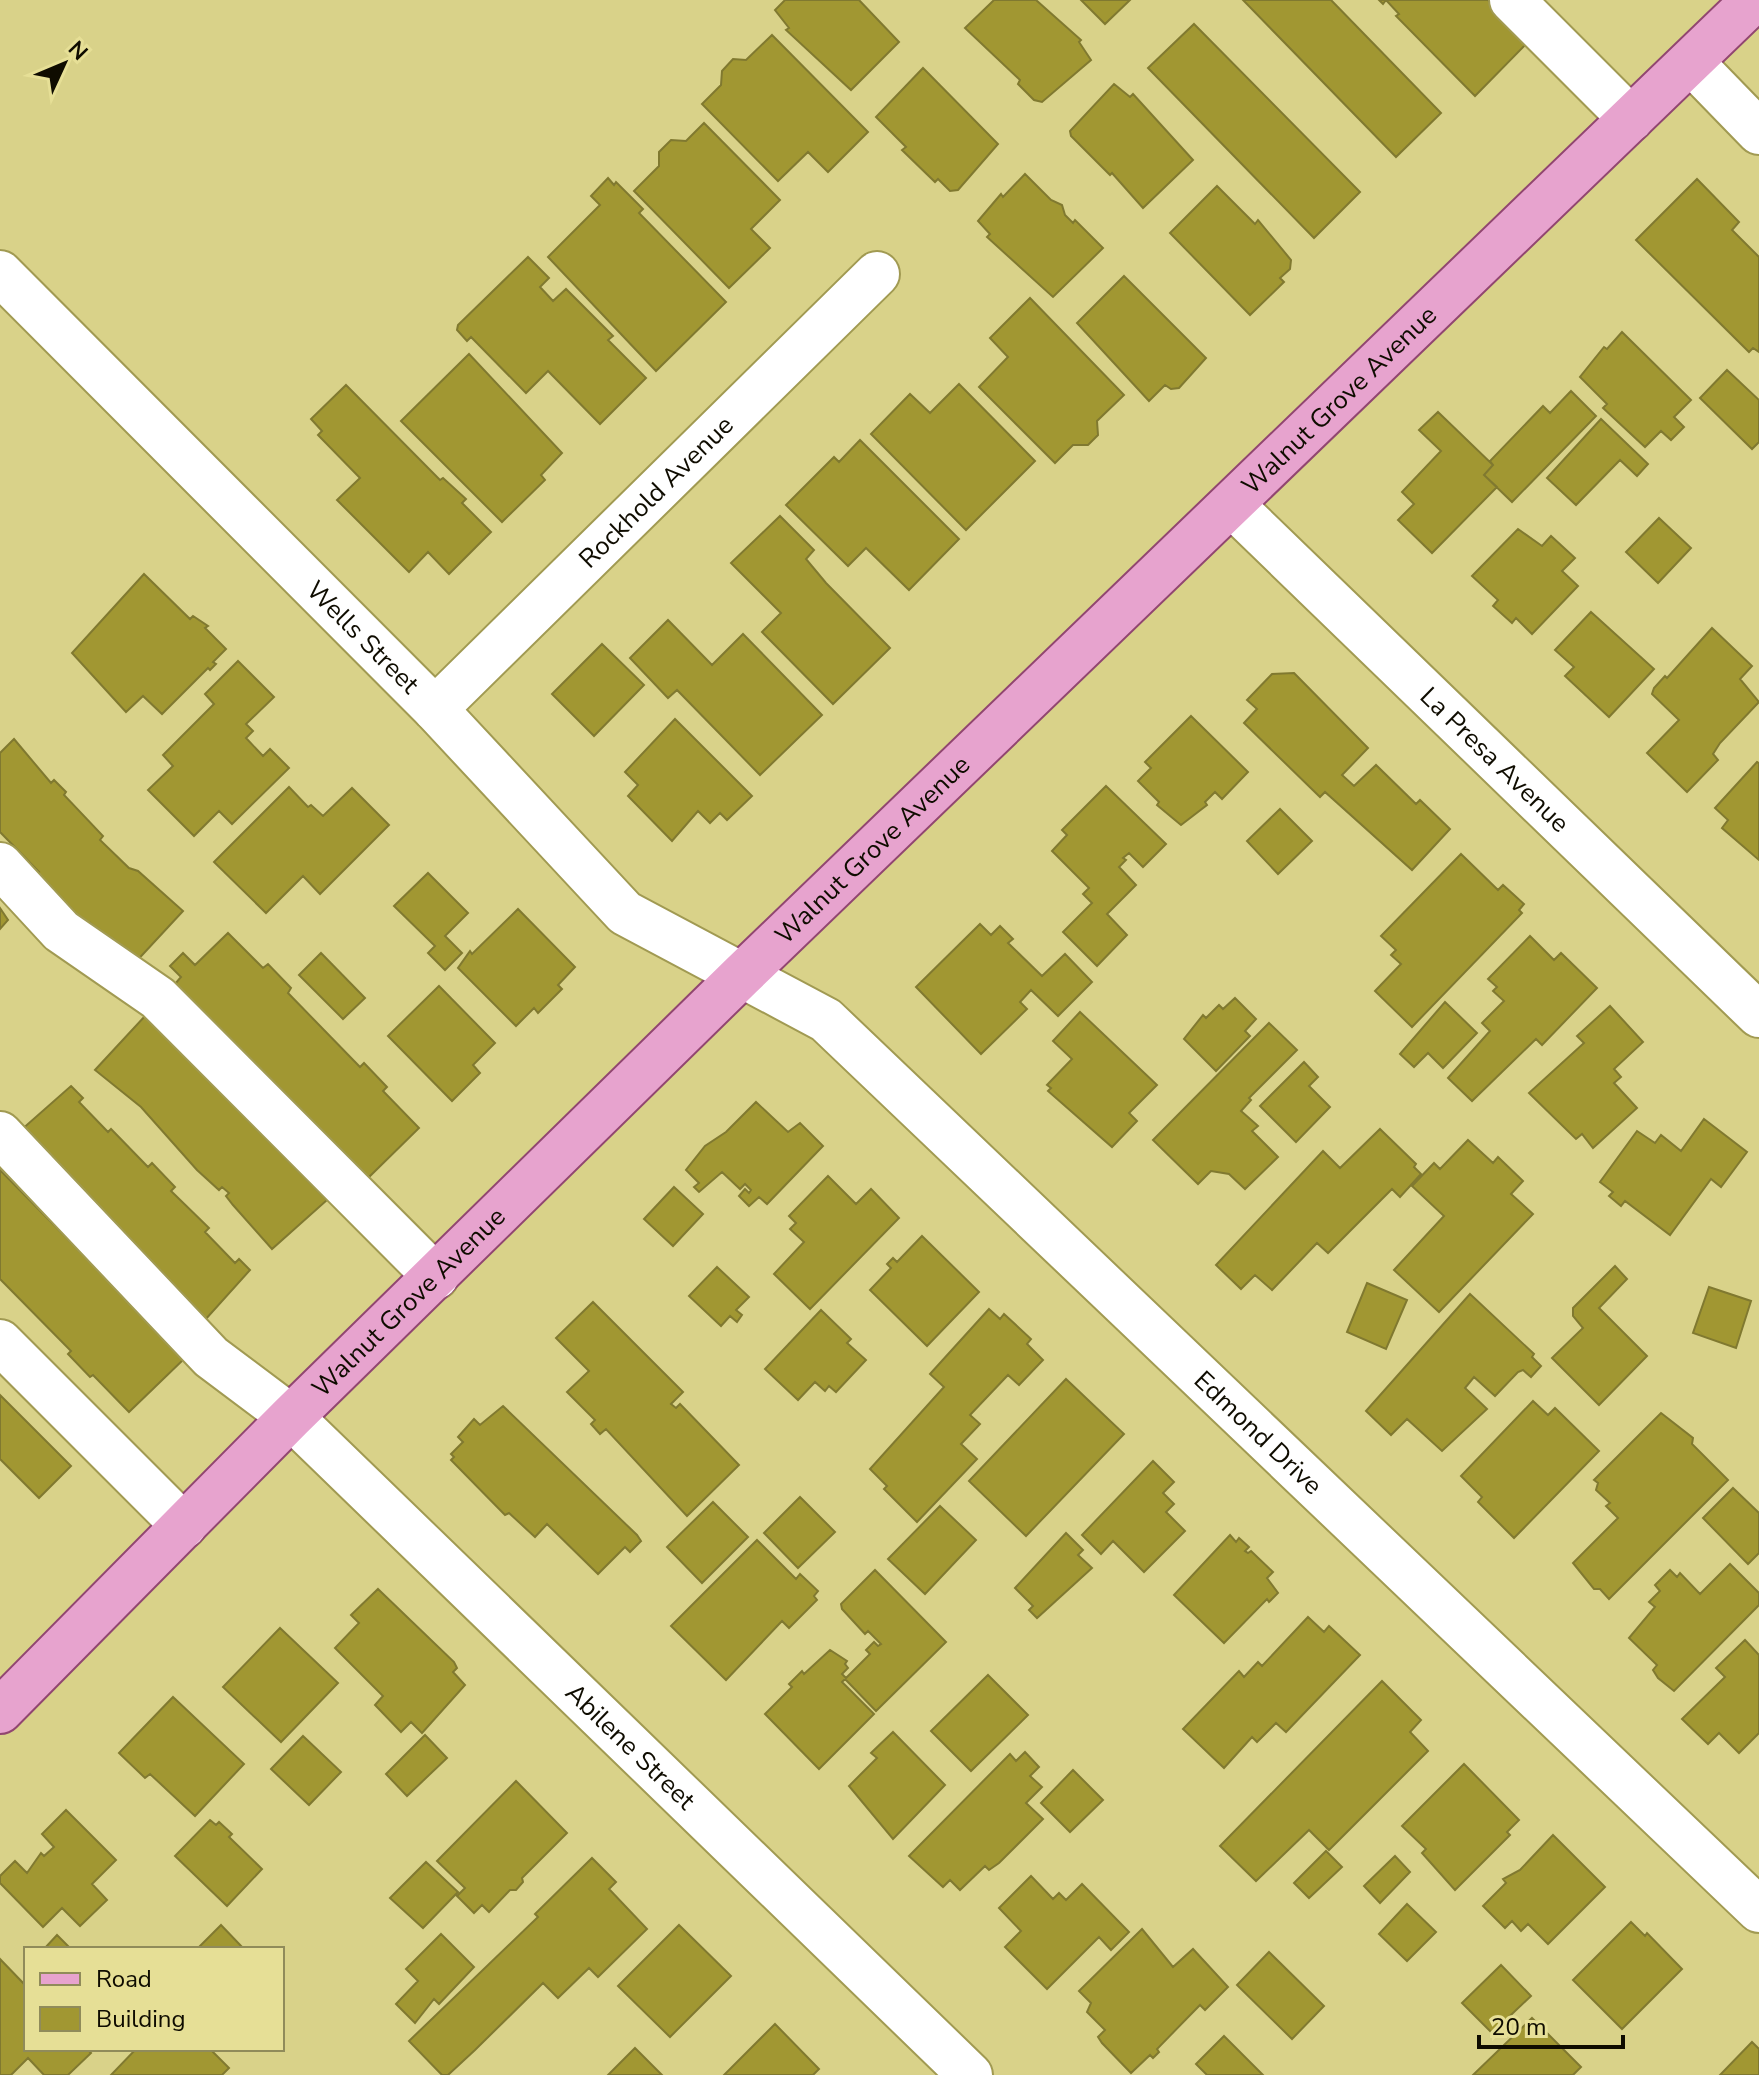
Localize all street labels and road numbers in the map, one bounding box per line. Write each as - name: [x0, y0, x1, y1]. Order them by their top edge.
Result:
- street label: Walnut Grove Avenue: [1234, 298, 1444, 502]
- street label: Rockhold Avenue: [571, 408, 741, 576]
- street label: Wells Street: [299, 573, 428, 702]
- street label: La Presa Avenue: [1413, 679, 1577, 840]
- street label: Walnut Grove Avenue: [767, 747, 977, 952]
- street label: Walnut Grove Avenue: [304, 1199, 513, 1405]
- street label: Edmond Drive: [1187, 1363, 1330, 1502]
- street label: Abilene Street: [558, 1675, 704, 1818]

